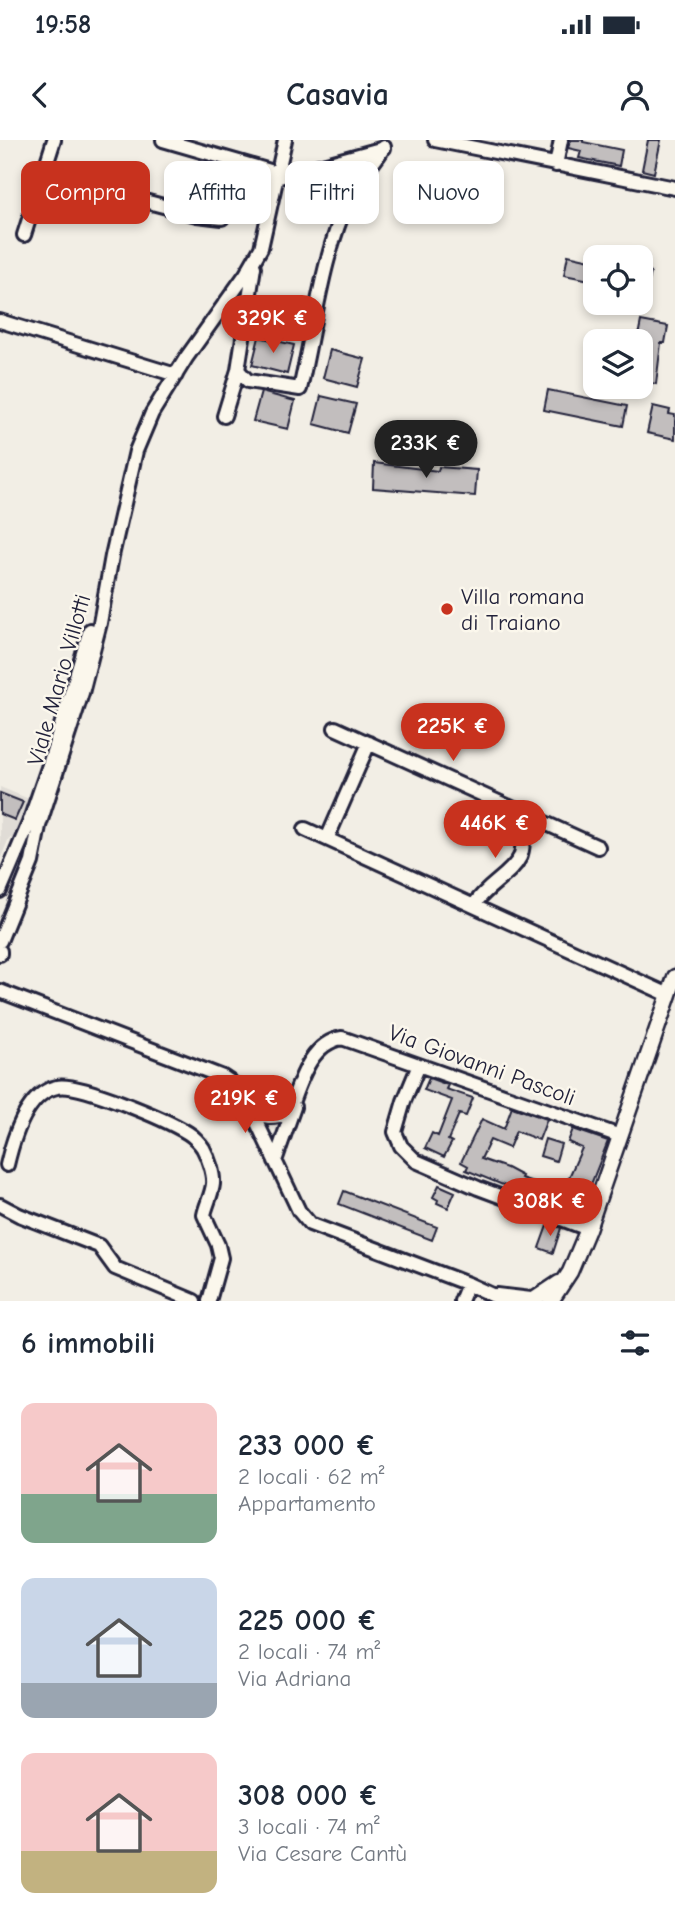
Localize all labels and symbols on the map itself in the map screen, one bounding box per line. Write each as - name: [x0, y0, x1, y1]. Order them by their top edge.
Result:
- pin: 329K €: [216, 296, 330, 355]
- pin: 233K €: [369, 420, 483, 480]
- place label: Villa romana di Traiano: [461, 583, 585, 636]
- street label: Viale Mario Villotti: [22, 591, 96, 769]
- marker: Villa romana di Traiano: [439, 601, 455, 617]
- pin: 225K €: [396, 704, 510, 763]
- pin: 446K €: [438, 800, 552, 860]
- street label: Via Giovanni Pascoli: [385, 1019, 579, 1111]
- pin: 219K €: [188, 1076, 302, 1135]
- pin: 308K €: [493, 1178, 607, 1238]

